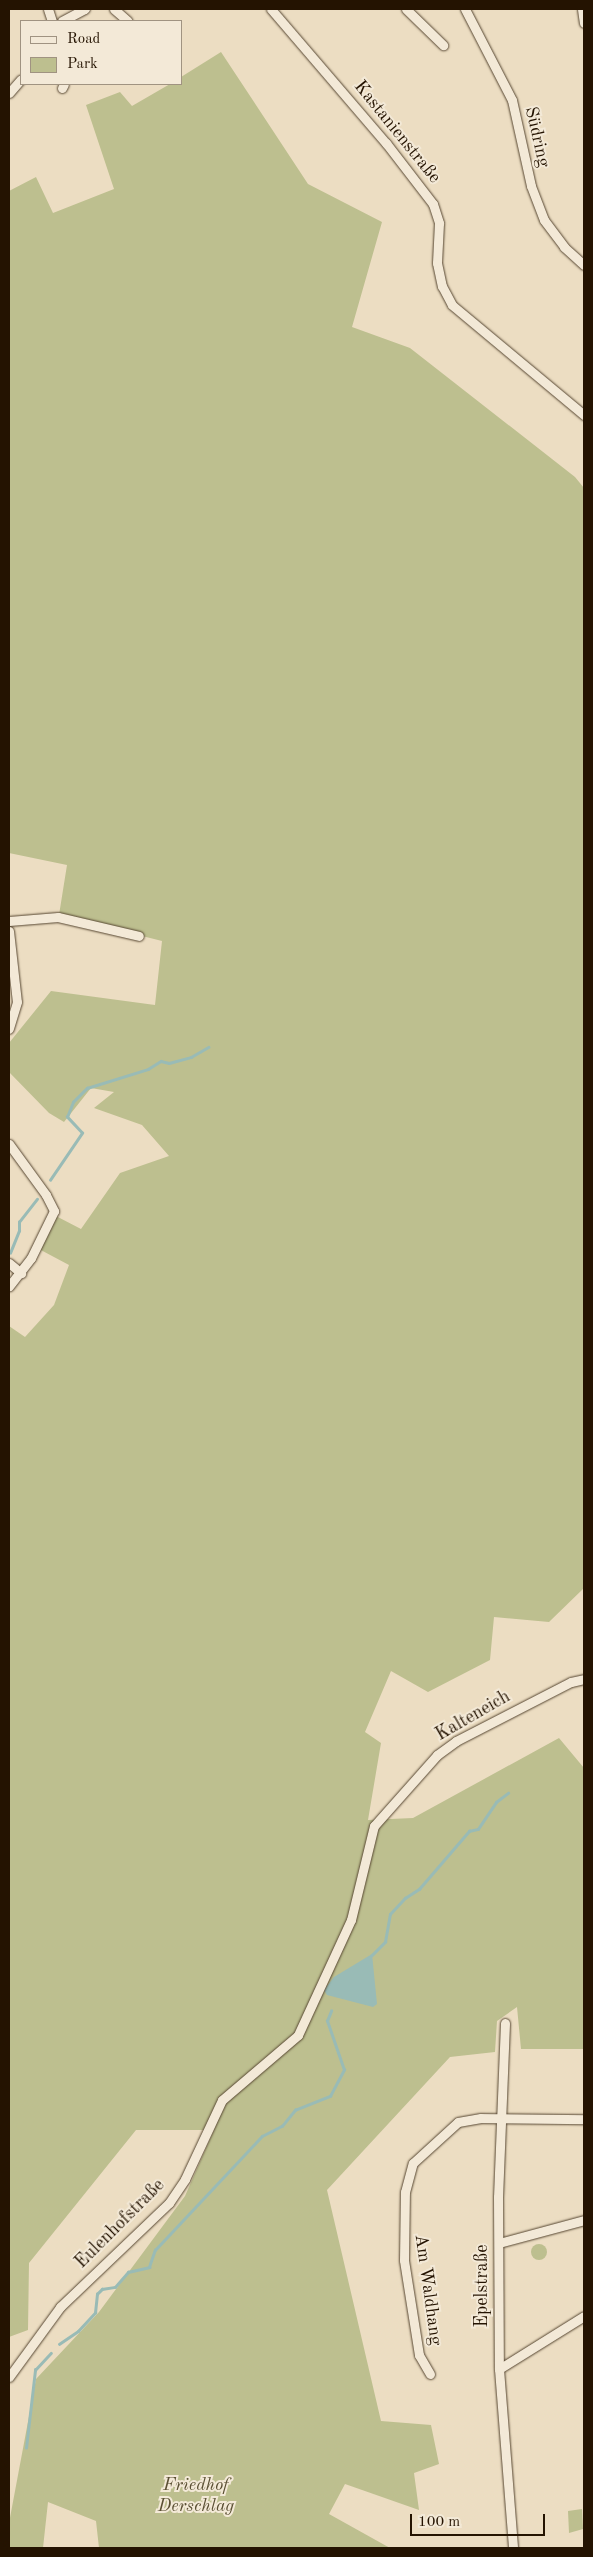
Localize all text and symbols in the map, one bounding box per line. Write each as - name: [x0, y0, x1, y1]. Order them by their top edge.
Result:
- legend: [20, 20, 182, 85]
- text: Road: [67, 32, 100, 47]
- text: Park: [67, 57, 98, 72]
- street label: Kastanienstraße: [349, 76, 445, 188]
- street label: Südring: [520, 104, 554, 170]
- street label: Kalteneich: [432, 1686, 514, 1746]
- street label: Eulenhofstraße: [71, 2175, 169, 2273]
- street label: Am Waldhang: [410, 2233, 446, 2347]
- street label: Epelstraße: [471, 2244, 493, 2328]
- park label: Friedhof Derschlag: [158, 2475, 234, 2518]
- scale bar: [413, 2504, 548, 2536]
- text: 100 m: [418, 2515, 460, 2530]

